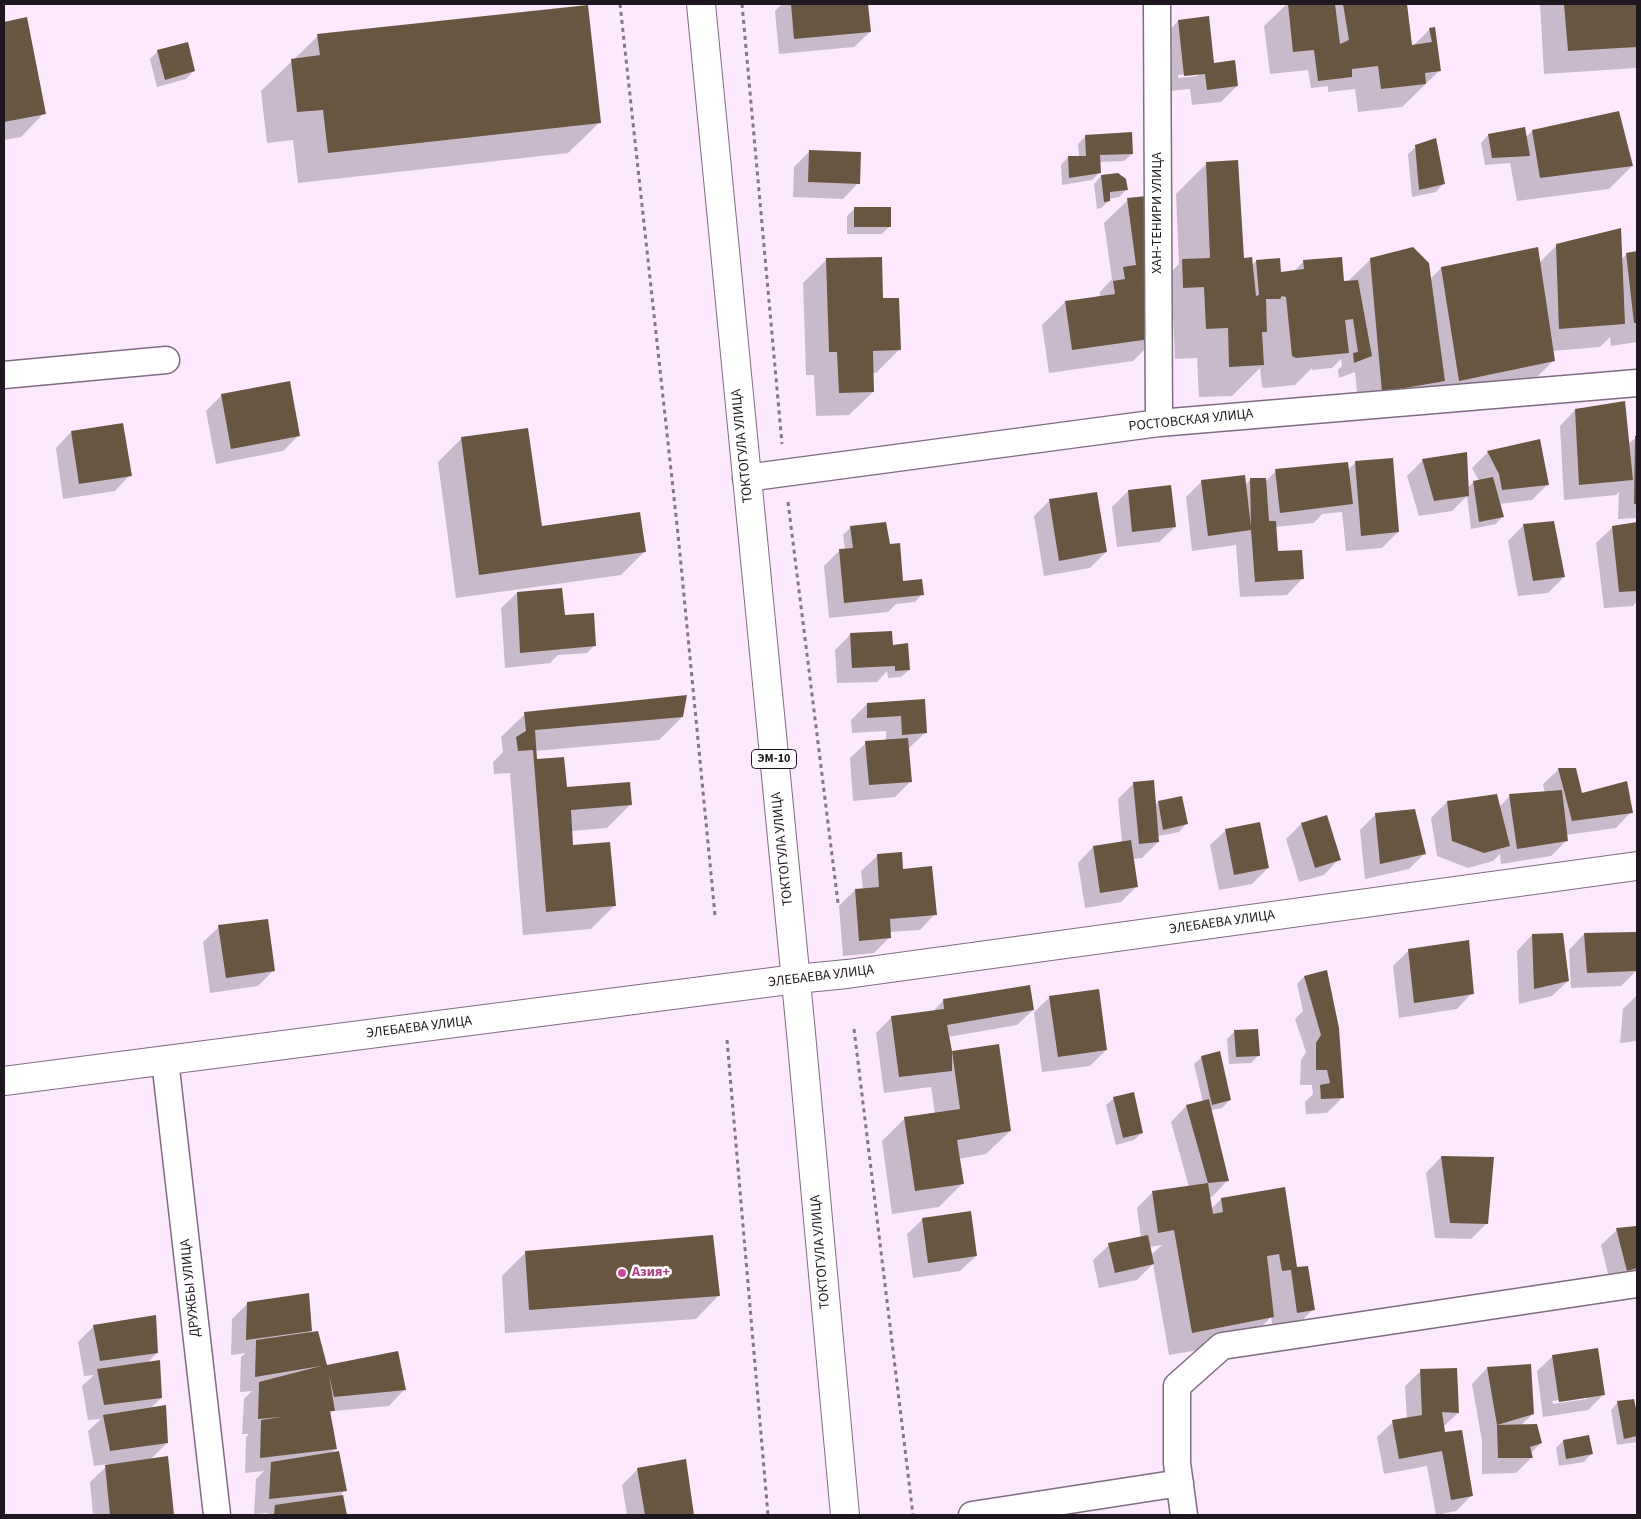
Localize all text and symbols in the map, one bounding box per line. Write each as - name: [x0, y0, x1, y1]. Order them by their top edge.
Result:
- street label: ХАН-ТЕНИРИ УЛИЦА: [1150, 152, 1166, 274]
- street label: ТОКТОГУЛА УЛИЦА: [729, 388, 757, 504]
- street label: РОСТОВСКАЯ УЛИЦА: [1128, 406, 1254, 436]
- road number: ЭМ-10: [752, 750, 796, 769]
- street label: ТОКТОГУЛА УЛИЦА: [769, 791, 797, 907]
- street label: ЭЛЕБАЕВА УЛИЦА: [1168, 907, 1276, 939]
- street label: ЭЛЕБАЕВА УЛИЦА: [767, 962, 875, 992]
- street label: ЭЛЕБАЕВА УЛИЦА: [365, 1013, 473, 1043]
- street label: ТОКТОГУЛА УЛИЦА: [808, 1194, 834, 1310]
- street label: ДРУЖБЫ УЛИЦА: [178, 1238, 204, 1338]
- place label: Aзия+: [632, 1265, 670, 1281]
- marker: Aзия+: [616, 1267, 628, 1279]

